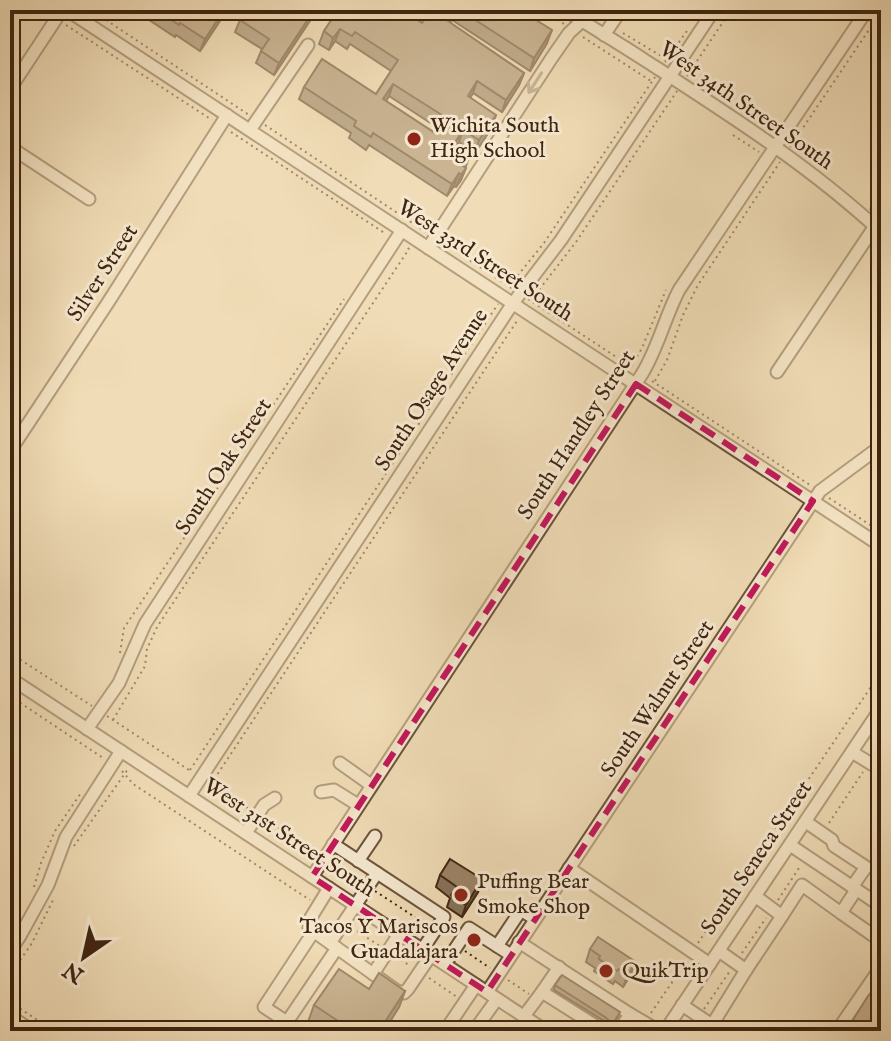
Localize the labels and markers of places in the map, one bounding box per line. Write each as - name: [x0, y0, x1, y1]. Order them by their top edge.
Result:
- place label: Wichita South High School: [430, 112, 560, 165]
- marker: Wichita South High School: [405, 130, 423, 148]
- place label: Puffing Bear Smoke Shop: [477, 868, 590, 921]
- marker: Puffing Bear Smoke Shop: [452, 886, 470, 904]
- place label: Tacos Y Mariscos Guadalajara: [300, 913, 458, 966]
- marker: Tacos Y Mariscos Guadalajara: [465, 931, 483, 949]
- place label: QuikTrip: [622, 957, 709, 985]
- marker: QuikTrip: [597, 962, 615, 980]

